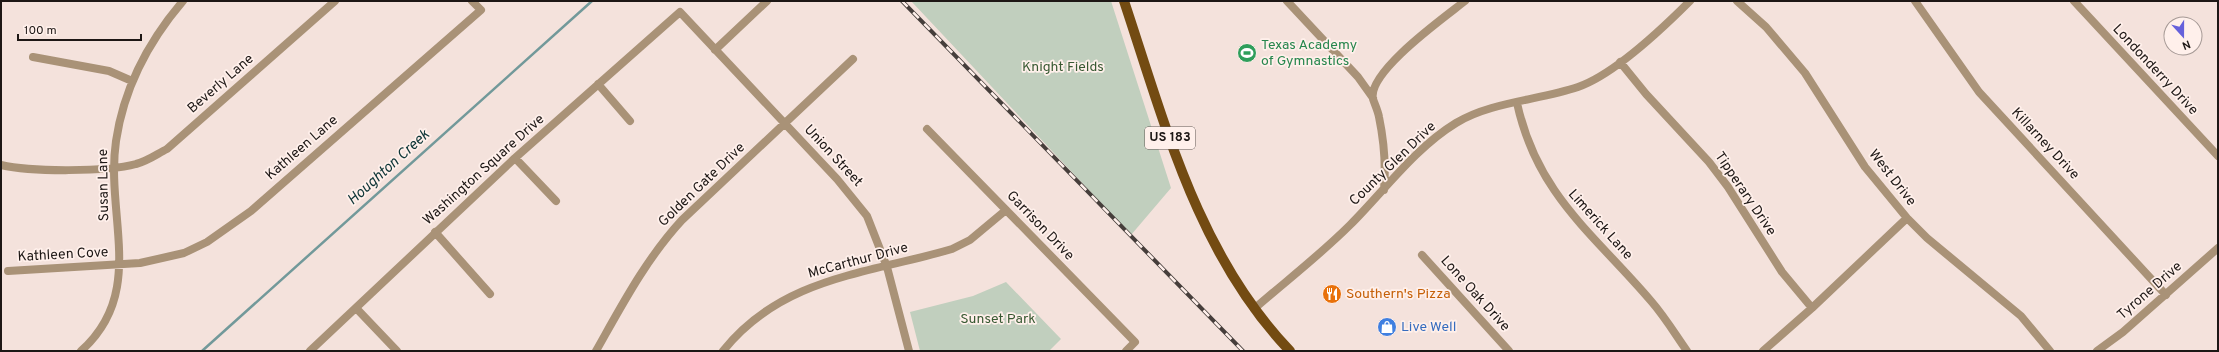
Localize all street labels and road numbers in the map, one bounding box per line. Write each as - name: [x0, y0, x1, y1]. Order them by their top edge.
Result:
- street label: Londonderry Drive: [2109, 21, 2201, 119]
- street label: Beverly Lane: [184, 51, 258, 117]
- street label: Killarney Drive: [2007, 104, 2083, 184]
- street label: Washington Square Drive: [420, 111, 548, 229]
- street label: Kathleen Lane: [262, 112, 342, 184]
- street label: County Glen Drive: [1346, 118, 1440, 210]
- street label: Union Street: [800, 121, 866, 191]
- road number: US 183: [1145, 127, 1195, 149]
- street label: Golden Gate Drive: [655, 139, 749, 231]
- street label: West Drive: [1865, 146, 1919, 210]
- street label: Susan Lane: [95, 149, 113, 221]
- street label: Tipperary Drive: [1711, 149, 1779, 239]
- street label: Limerick Lane: [1564, 186, 1636, 264]
- street label: Garrison Drive: [1003, 188, 1077, 264]
- street label: McCarthur Drive: [806, 239, 910, 283]
- street label: Kathleen Cove: [17, 244, 109, 266]
- street label: Lone Oak Drive: [1437, 253, 1513, 335]
- street label: Tyrone Drive: [2114, 258, 2186, 324]

